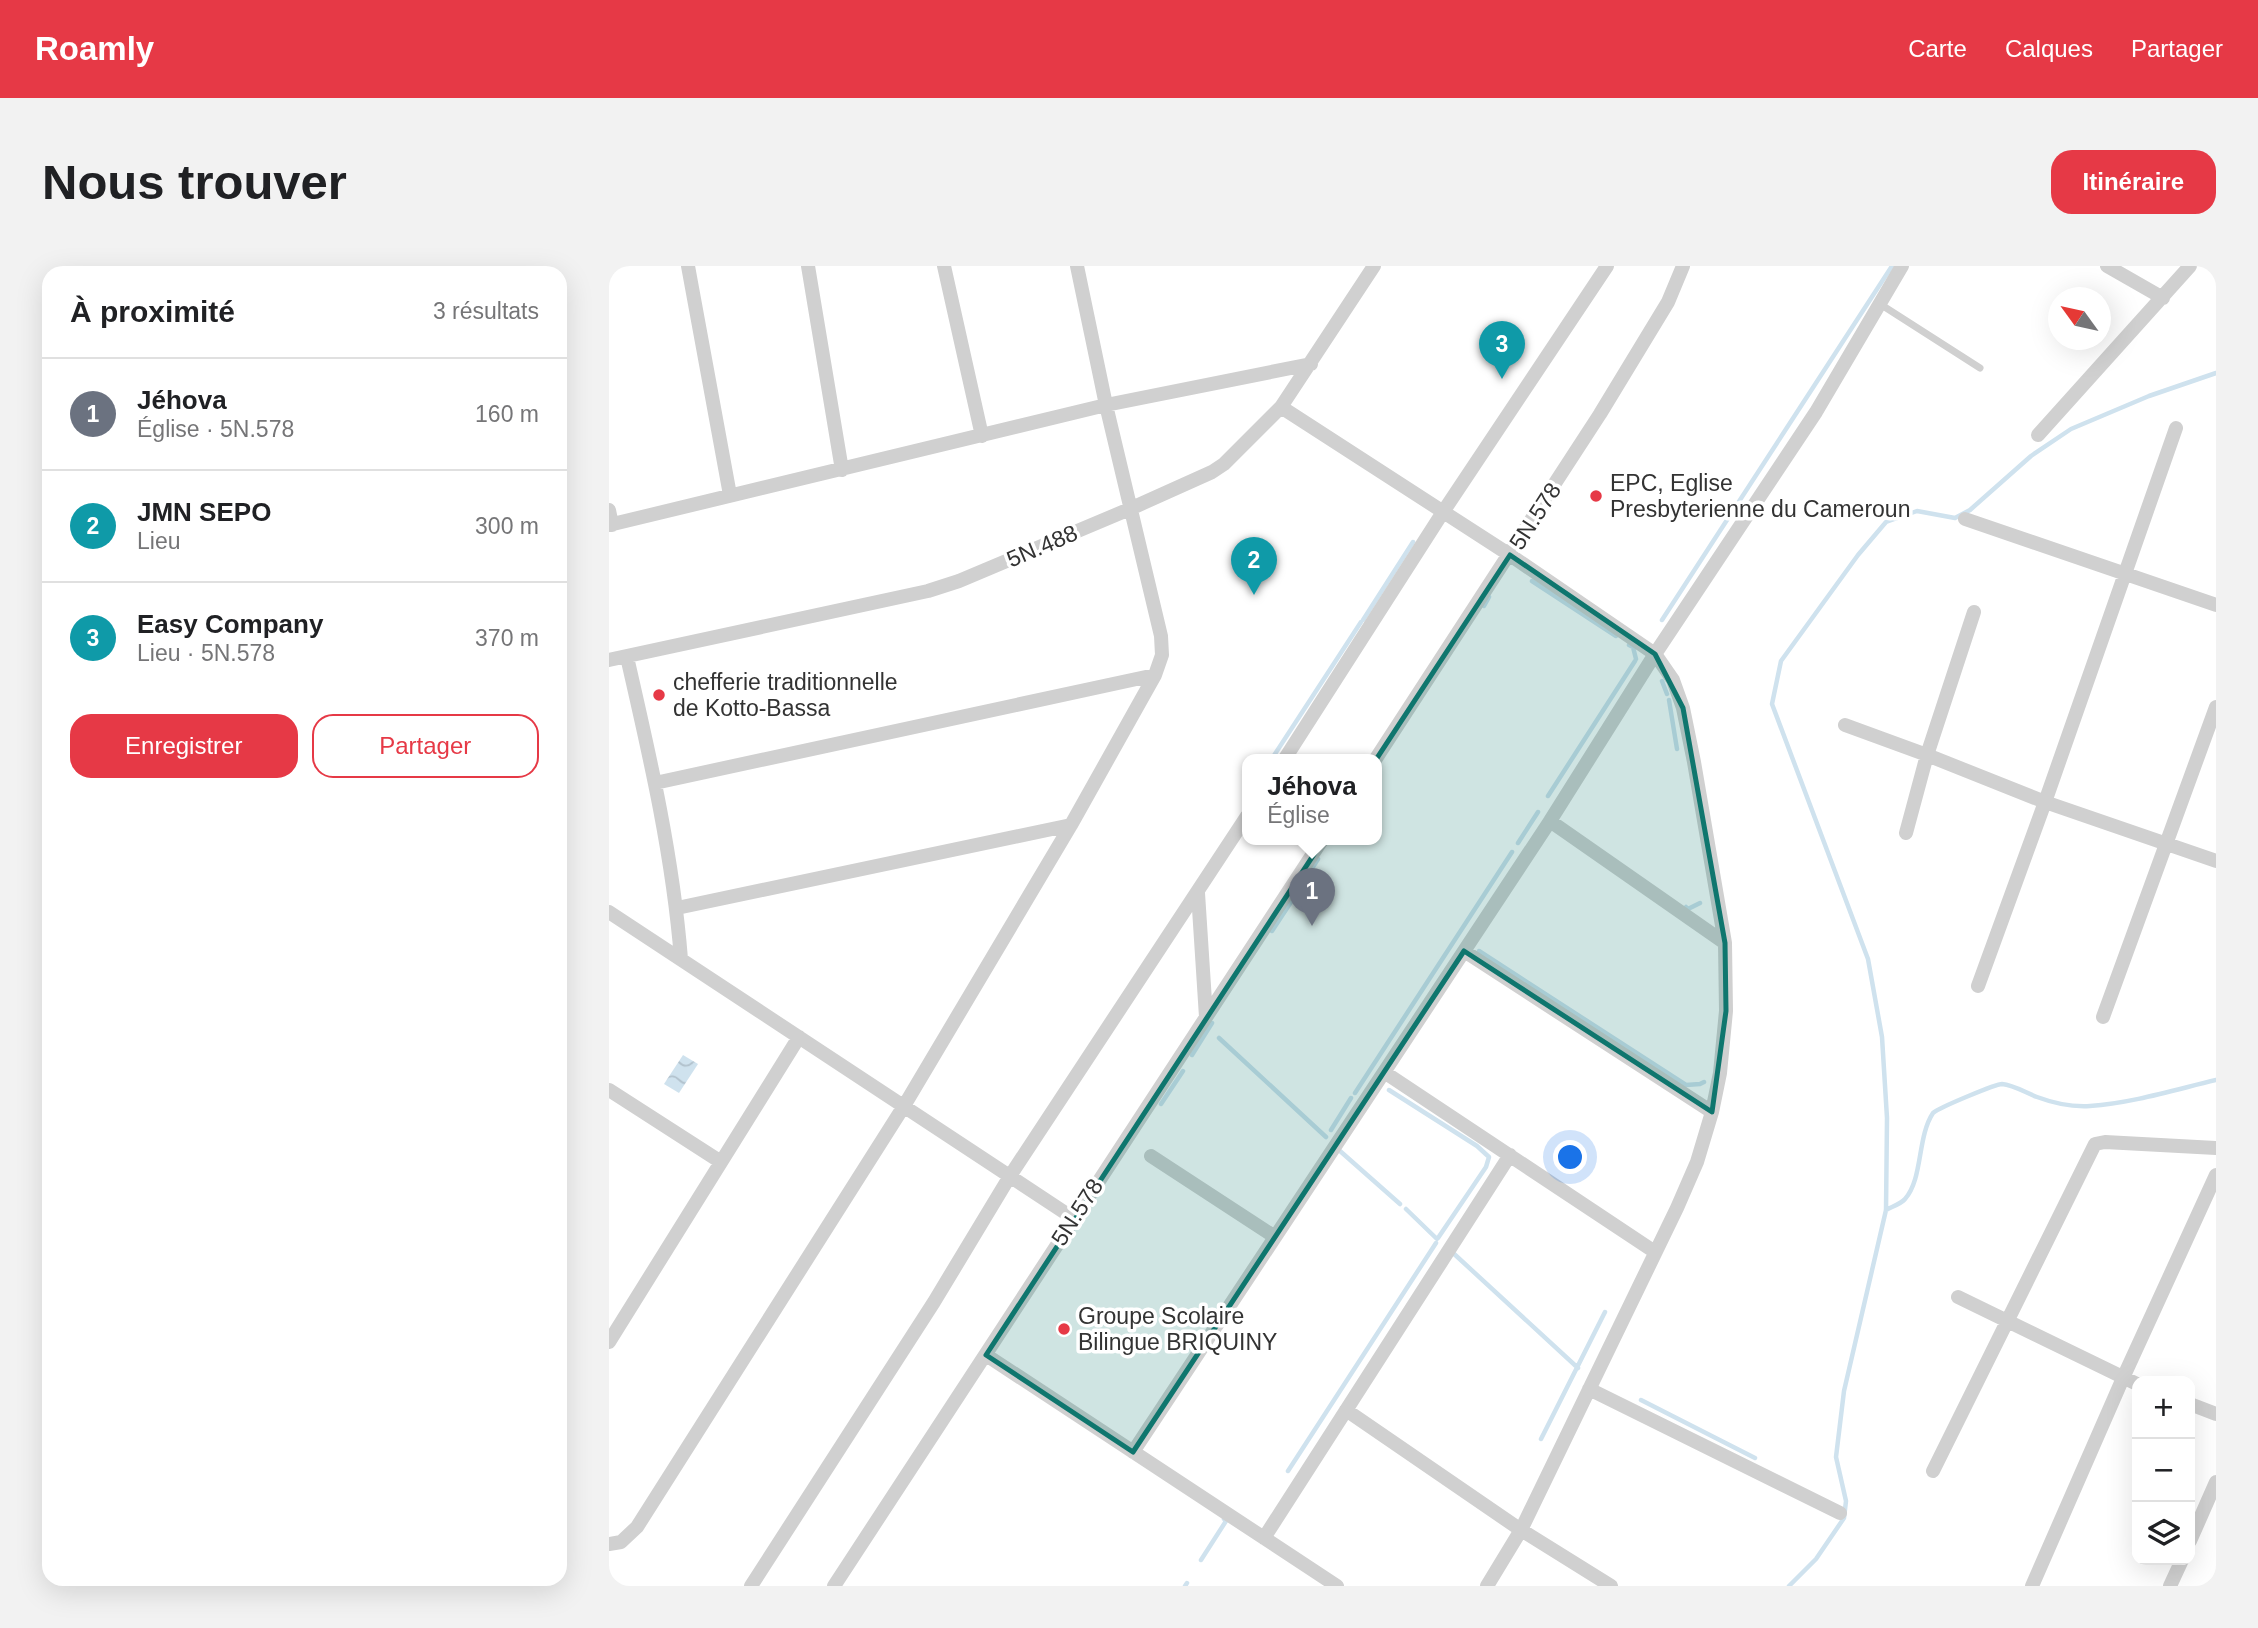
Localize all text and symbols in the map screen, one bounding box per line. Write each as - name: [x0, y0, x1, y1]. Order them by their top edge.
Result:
- text: Roamly: [35, 30, 154, 67]
- text: Carte: [1908, 35, 1967, 62]
- text: Calques: [2005, 35, 2093, 62]
- text: Partager: [2131, 35, 2223, 62]
- button: Itinéraire: [2051, 150, 2216, 214]
- text: Nous trouver: [42, 155, 347, 209]
- north arrow: [2048, 287, 2111, 350]
- text: À proximité: [70, 295, 235, 328]
- text: 3 résultats: [433, 298, 539, 324]
- pin: 3: [1479, 321, 1525, 379]
- text: Jéhova: [137, 385, 227, 415]
- text: 1: [87, 401, 99, 427]
- text: 160 m: [475, 401, 539, 427]
- text: Église · 5N.578: [137, 416, 294, 442]
- place label: EPC, Eglise Presbyterienne du Cameroun: [1610, 470, 1910, 522]
- street label: 5N.578: [1504, 478, 1566, 554]
- marker: EPC, Eglise Presbyterienne du Cameroun: [1588, 488, 1604, 504]
- text: JMN SEPO: [137, 497, 271, 527]
- text: 2: [87, 513, 99, 539]
- text: 300 m: [475, 513, 539, 539]
- street label: 5N.488: [1003, 520, 1081, 572]
- text: Lieu: [137, 528, 180, 554]
- pin: 2: [1231, 537, 1277, 595]
- text: Easy Company: [137, 609, 323, 639]
- text: 3: [87, 625, 99, 651]
- text: 370 m: [475, 625, 539, 651]
- text: Lieu · 5N.578: [137, 640, 275, 666]
- place label: chefferie traditionnelle de Kotto-Bassa: [673, 669, 898, 721]
- marker: chefferie traditionnelle de Kotto-Bassa: [651, 687, 667, 703]
- button: Enregistrer: [70, 714, 298, 778]
- button: Partager: [312, 714, 539, 778]
- popup: [1242, 754, 1382, 845]
- text: Jéhova: [1267, 771, 1357, 801]
- text: Église: [1267, 802, 1330, 828]
- pin: 1: [1289, 868, 1335, 926]
- your location: [1553, 1140, 1587, 1174]
- street label: 5N.578: [1046, 1174, 1108, 1250]
- place label: Groupe Scolaire Bilingue BRIQUINY: [1078, 1303, 1277, 1355]
- marker: Groupe Scolaire Bilingue BRIQUINY: [1056, 1321, 1072, 1337]
- map controls: [2132, 1376, 2195, 1565]
- button: +: [2132, 1376, 2195, 1439]
- button: −: [2132, 1439, 2195, 1502]
- button: layers: [2132, 1502, 2195, 1565]

